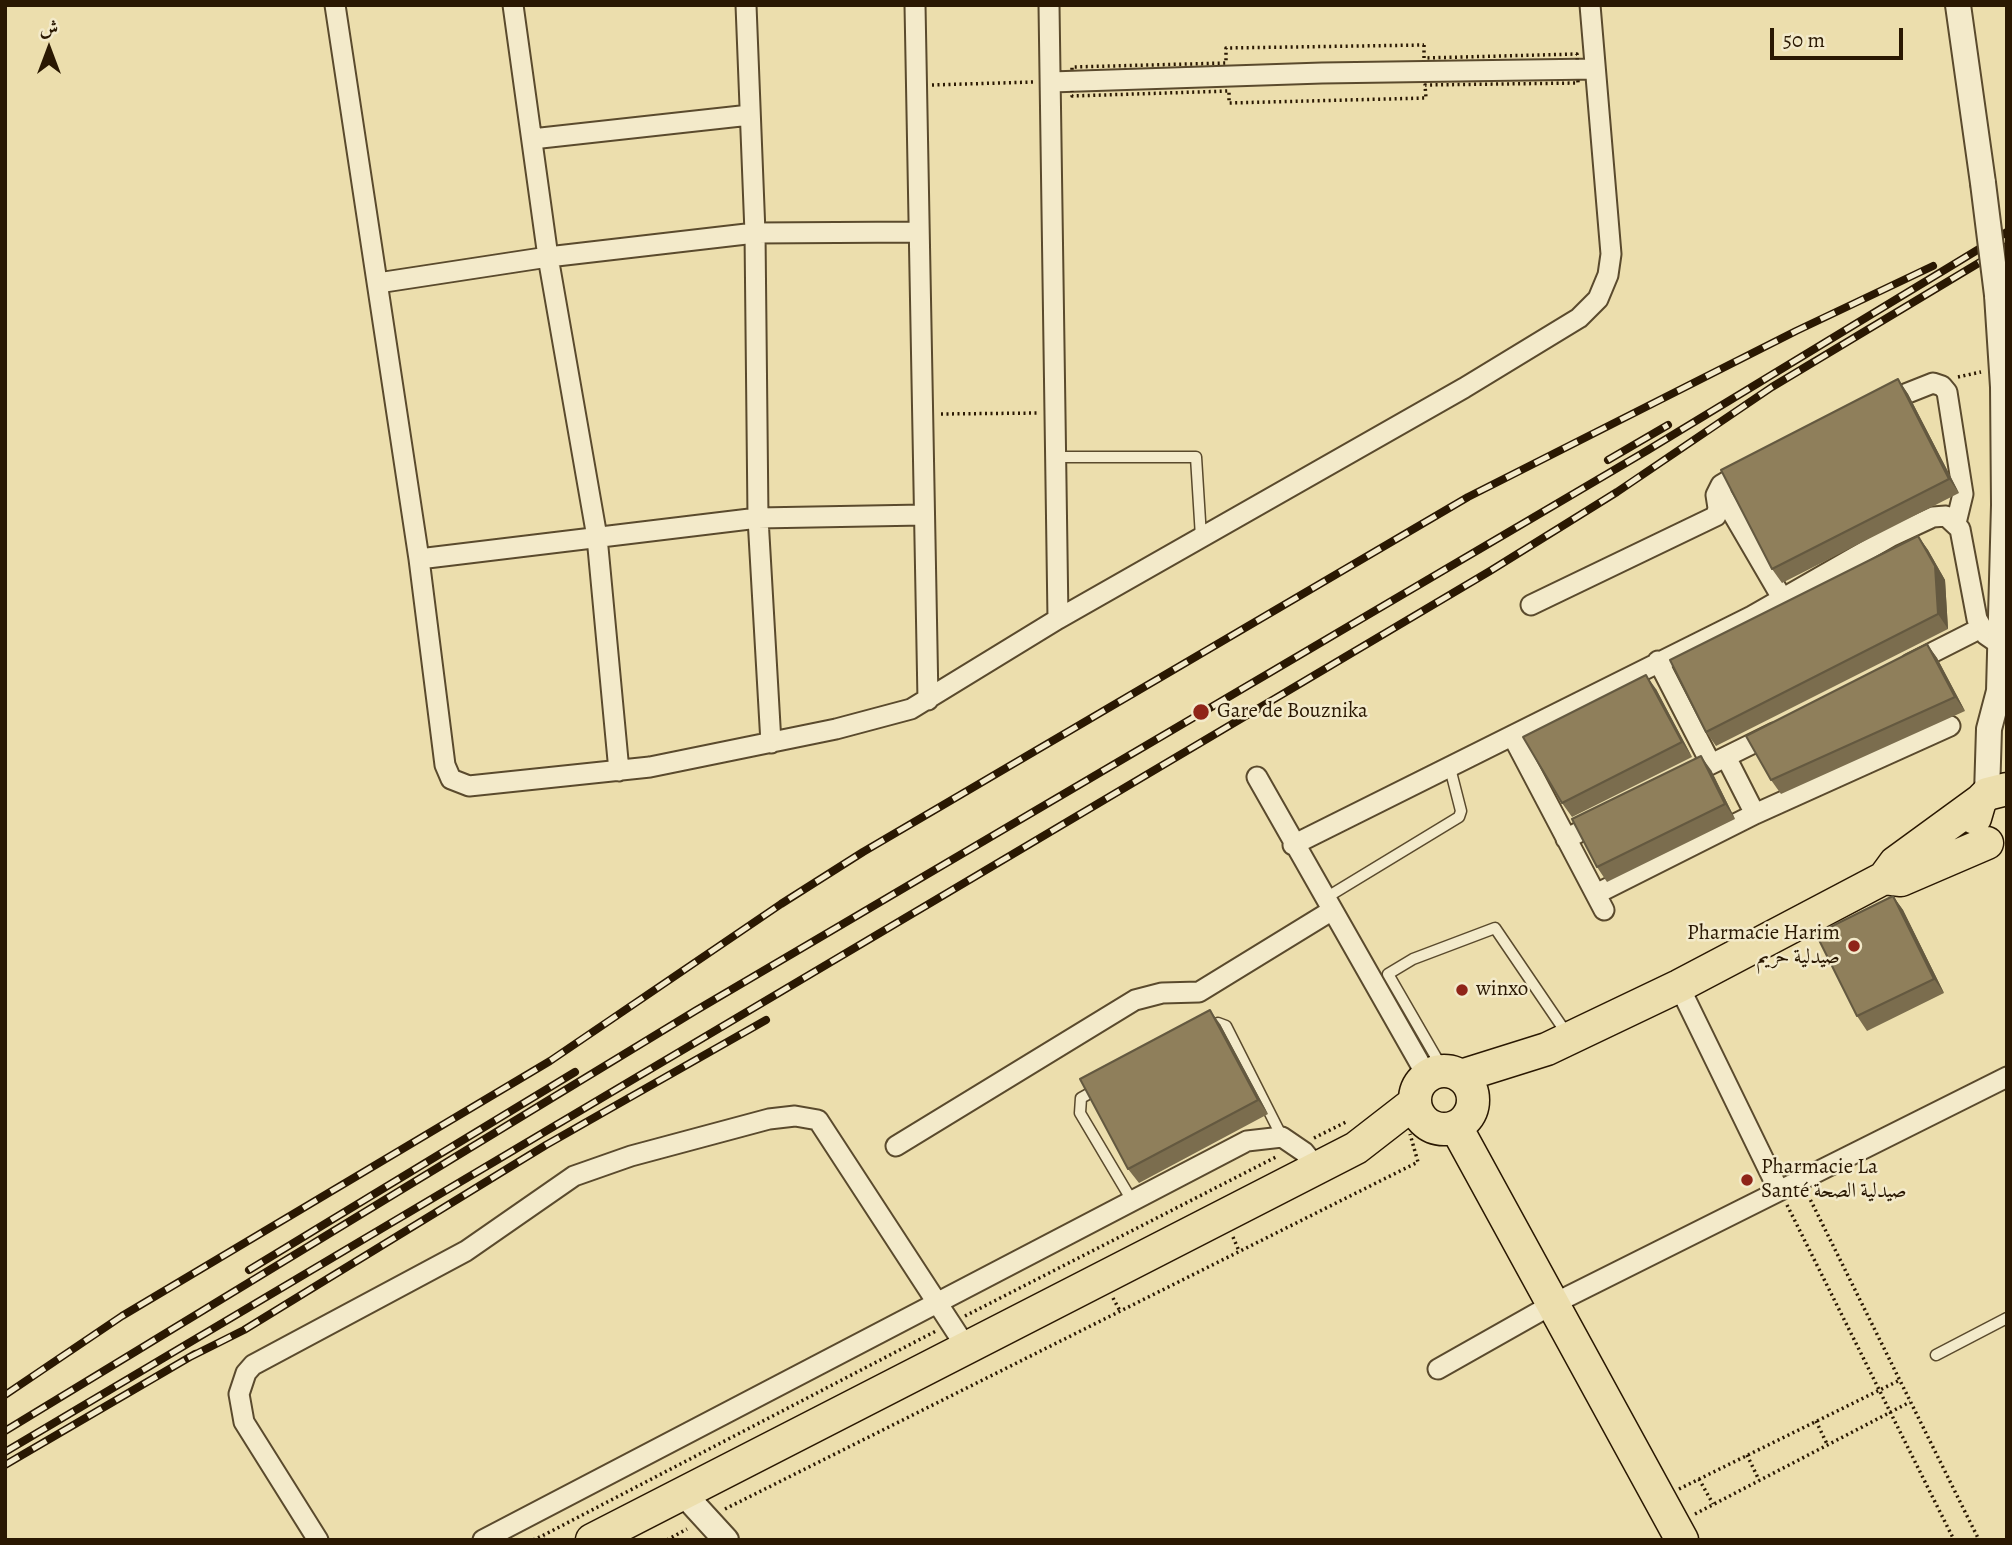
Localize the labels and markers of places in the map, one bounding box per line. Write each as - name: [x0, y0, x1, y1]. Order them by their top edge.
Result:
- place label: Gare de Bouznika: [1217, 699, 1368, 725]
- marker: Gare de Bouznika: [1191, 702, 1211, 722]
- place label: Pharmacie Harim صيدلية حريم: [1687, 921, 1840, 971]
- marker: Pharmacie Harim صيدلية حريم: [1846, 938, 1862, 954]
- place label: winxo: [1476, 977, 1528, 1003]
- marker: winxo: [1454, 982, 1470, 998]
- place label: Pharmacie La Santé صيدلية الصحة: [1761, 1155, 1907, 1205]
- marker: Pharmacie La Santé صيدلية الصحة: [1739, 1172, 1755, 1188]

